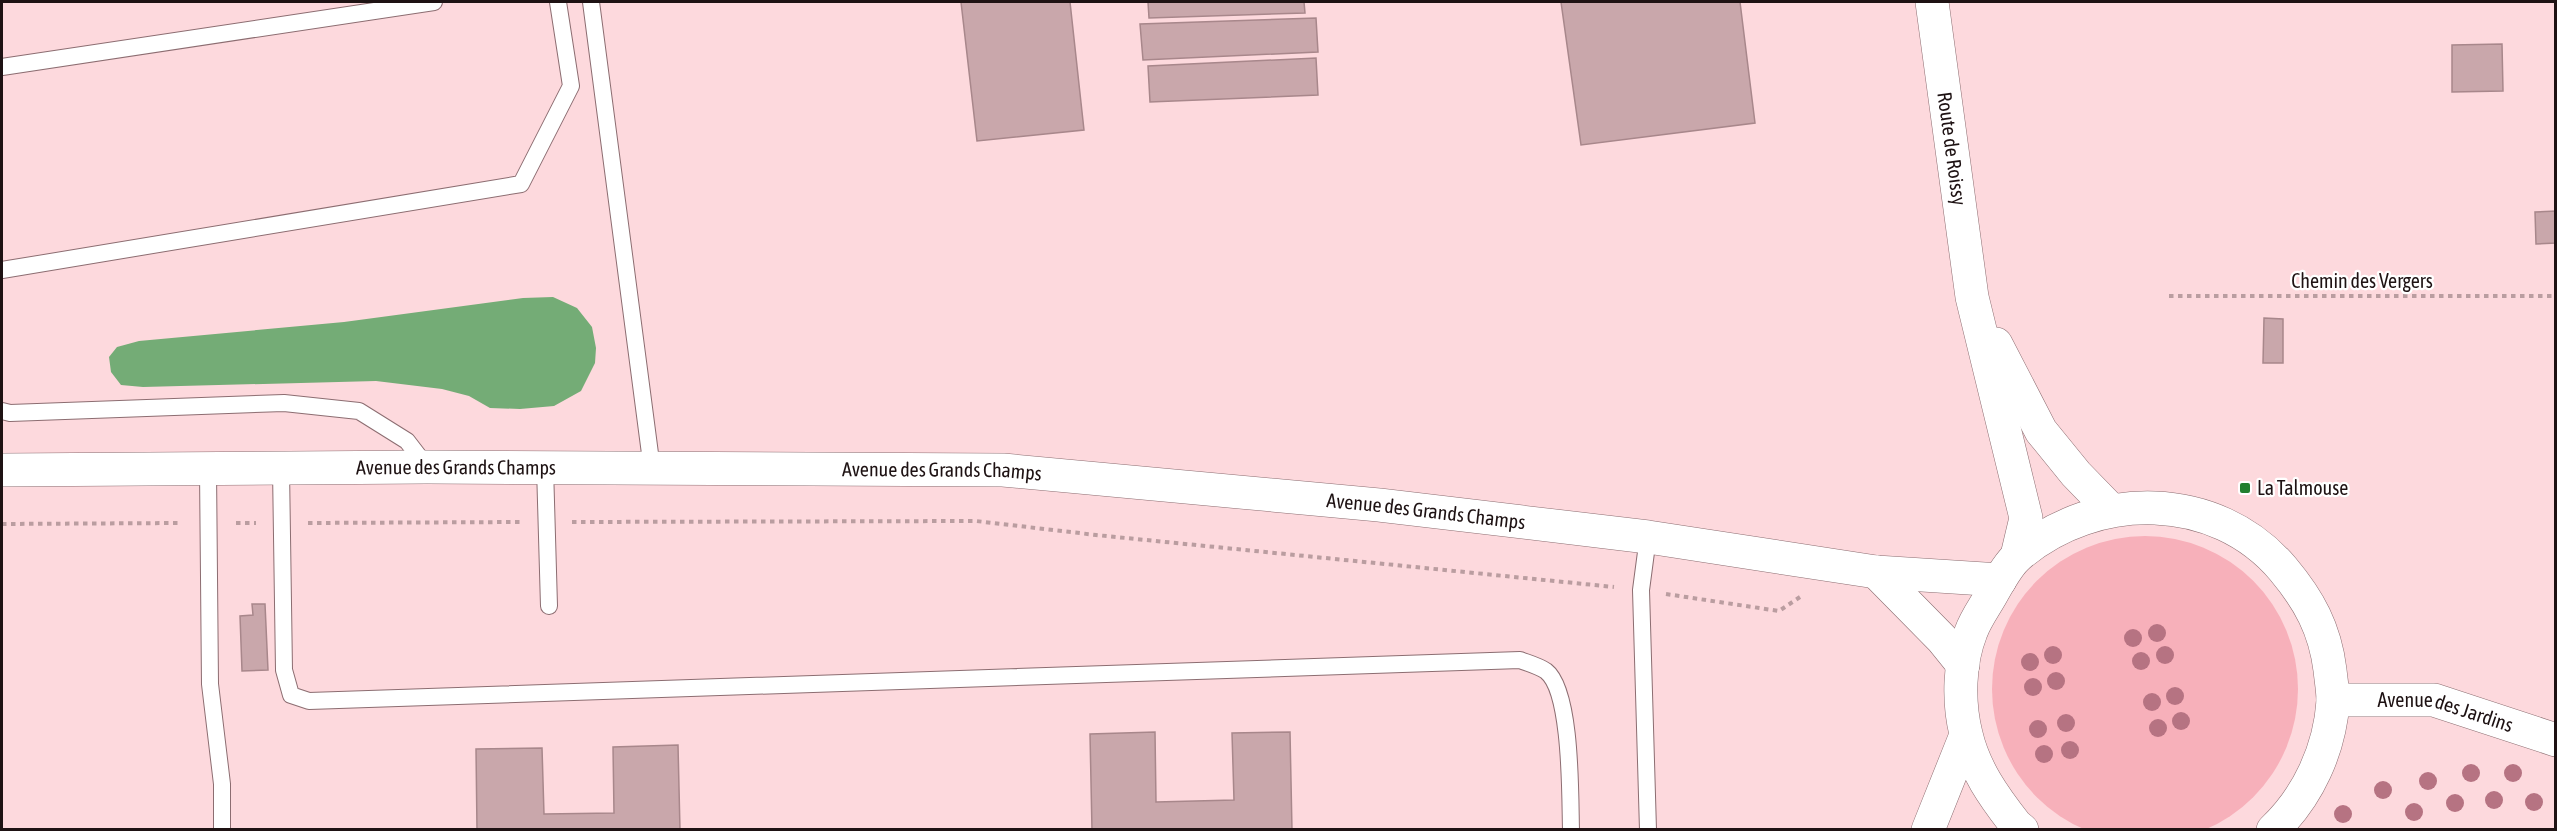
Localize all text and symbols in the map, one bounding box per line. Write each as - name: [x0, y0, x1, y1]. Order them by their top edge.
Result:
- street label: Route de Roissy: [1933, 90, 1971, 207]
- street label: Chemin des Vergers: [2291, 269, 2433, 292]
- street label: Avenue des Grands Champs: [356, 455, 556, 479]
- street label: Avenue des Grands Champs: [842, 457, 1043, 485]
- place label: La Talmouse: [2257, 476, 2348, 499]
- marker: La Talmouse: [2238, 481, 2252, 495]
- street label: Avenue des Grands Champs: [1326, 488, 1527, 533]
- street label: Avenue des Jardins: [2377, 688, 2516, 736]

